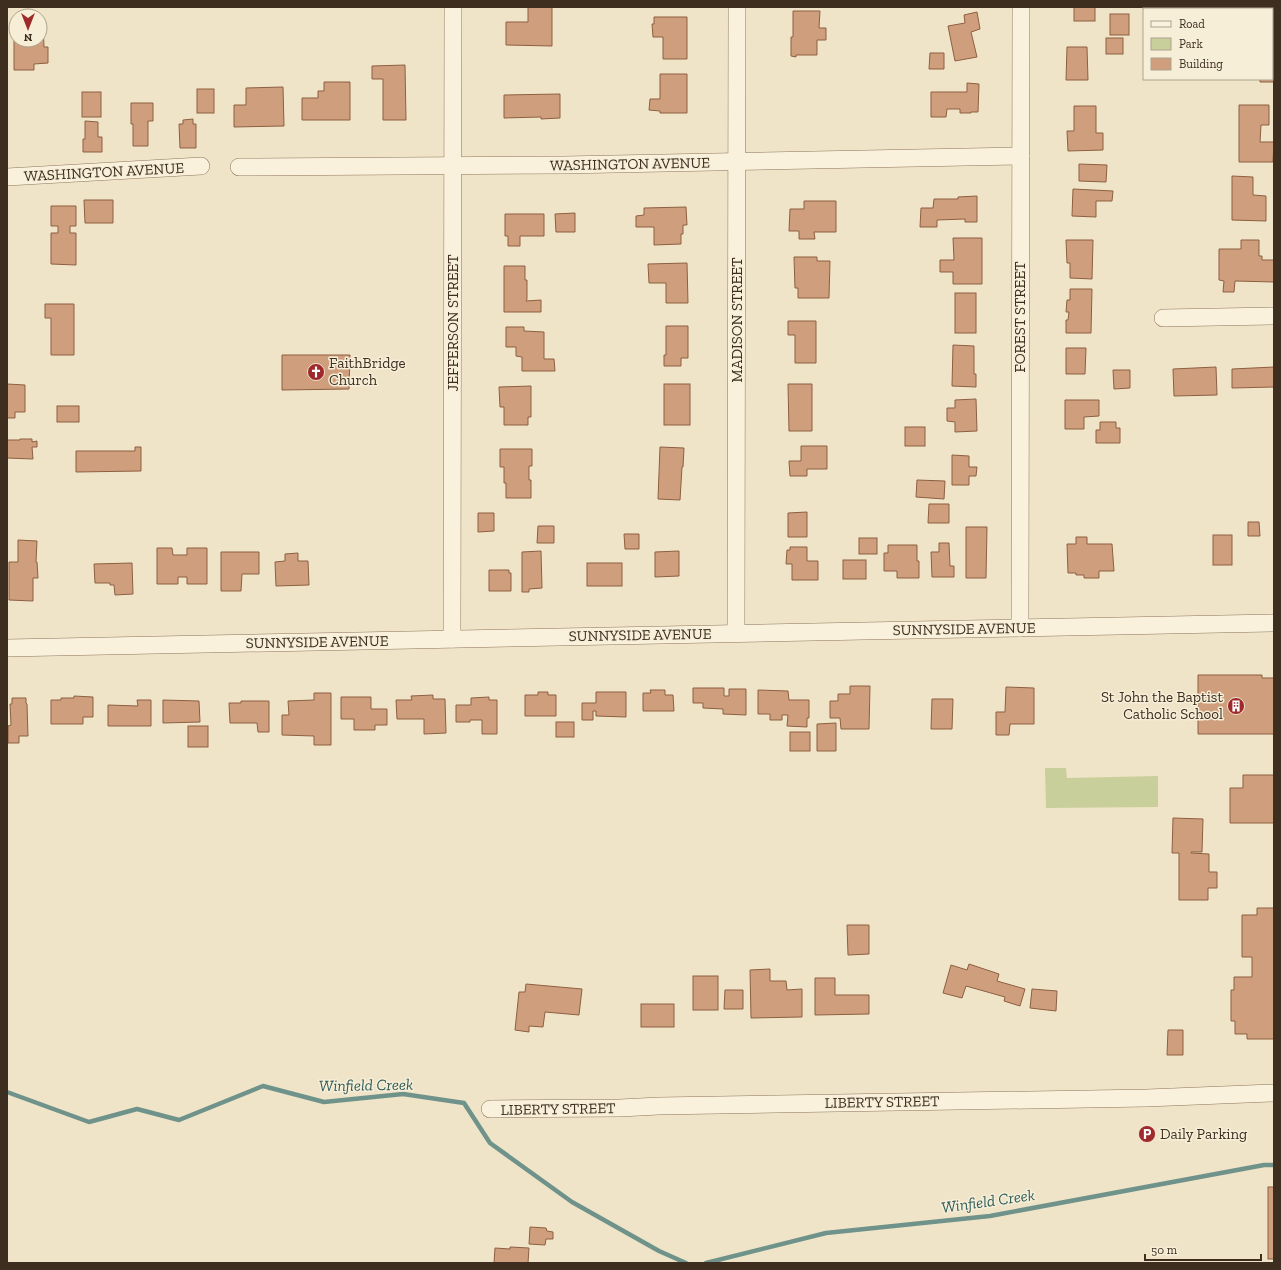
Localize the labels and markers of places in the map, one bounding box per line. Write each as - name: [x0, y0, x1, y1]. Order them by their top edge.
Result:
- place label: FaithBridge Church: [329, 354, 406, 389]
- church icon: FaithBridge Church: [306, 362, 326, 382]
- place label: St John the Baptist Catholic School: [1101, 688, 1223, 723]
- building icon: St John the Baptist Catholic School: [1226, 696, 1246, 716]
- parking icon: Daily Parking: [1137, 1124, 1157, 1144]
- place label: Daily Parking: [1160, 1125, 1247, 1143]

